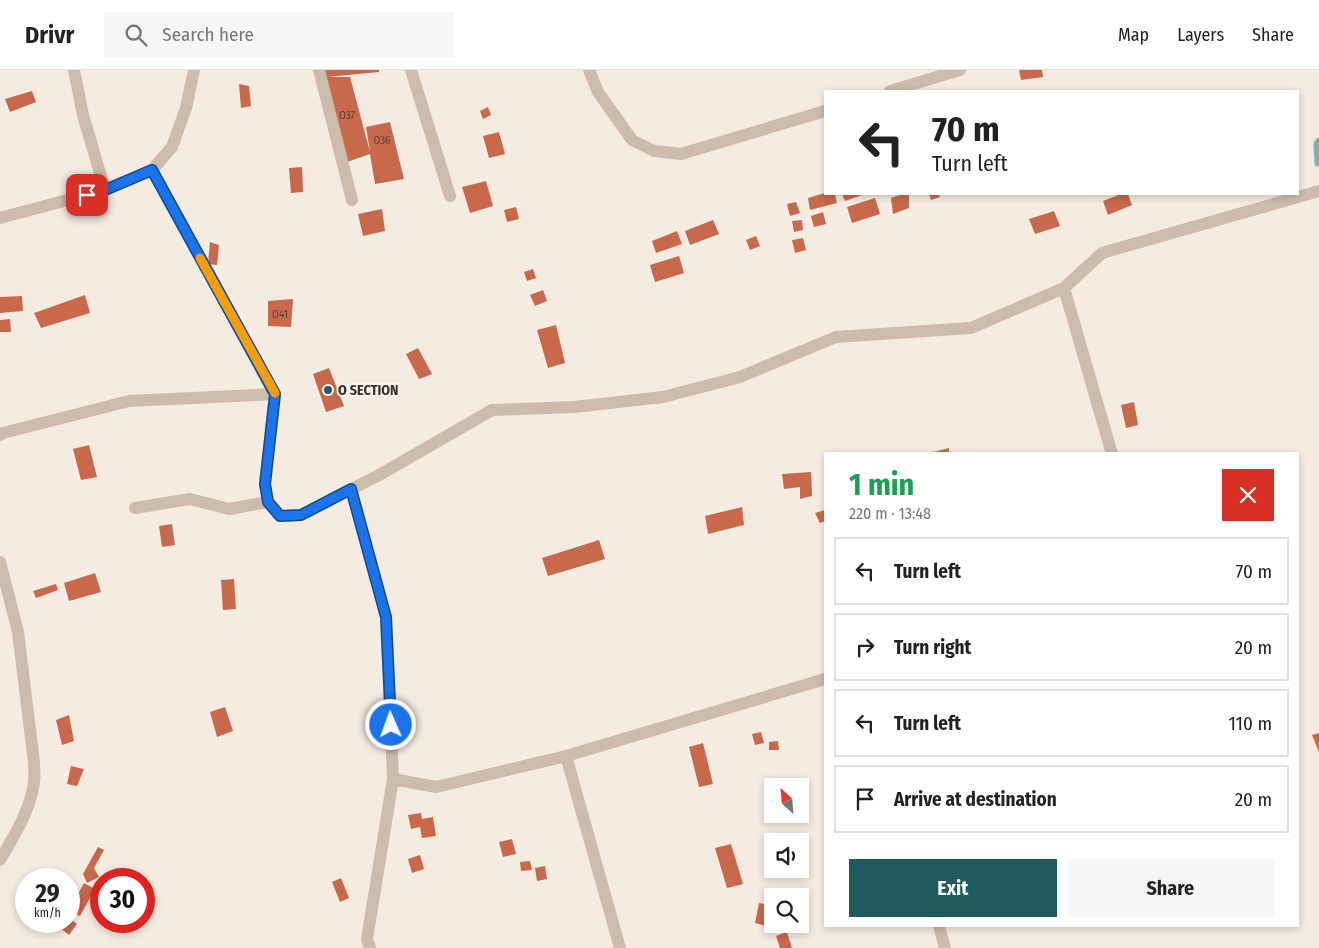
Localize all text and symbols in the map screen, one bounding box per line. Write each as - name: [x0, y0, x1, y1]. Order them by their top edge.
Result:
- search box: [104, 12, 454, 57]
- text: Drivr: [25, 21, 74, 49]
- icon: search: [122, 21, 150, 49]
- text: Search here: [162, 23, 254, 46]
- text: Map: [1118, 24, 1149, 46]
- text: Layers: [1177, 24, 1224, 46]
- text: Share: [1252, 24, 1294, 46]
- text: 70 m: [932, 108, 1000, 150]
- house number: O37: [339, 109, 356, 122]
- icon: left: [849, 110, 914, 175]
- house number: O36: [373, 134, 391, 147]
- text: Turn left: [932, 150, 1008, 177]
- pin: [66, 174, 108, 216]
- icon: arrive: [73, 181, 101, 209]
- house number: O41: [272, 308, 288, 321]
- place label: O SECTION: [338, 382, 398, 399]
- marker: O SECTION: [322, 384, 334, 396]
- text: 1 min: [849, 467, 914, 503]
- button: close: [1222, 469, 1274, 521]
- text: 220 m · 13:48: [849, 504, 931, 523]
- icon: left: [851, 557, 879, 585]
- text: Turn left: [894, 560, 961, 583]
- text: 70 m: [1236, 560, 1272, 583]
- icon: right: [851, 633, 879, 661]
- text: Turn right: [894, 636, 971, 659]
- text: 20 m: [1235, 636, 1272, 659]
- position arrow: [364, 698, 416, 750]
- icon: left: [851, 709, 879, 737]
- text: Turn left: [894, 712, 961, 735]
- text: 110 m: [1228, 712, 1272, 735]
- north arrow: [764, 778, 809, 822]
- map controls: [764, 778, 809, 933]
- icon: arrive: [851, 785, 879, 813]
- text: Arrive at destination: [894, 788, 1057, 811]
- text: 20 m: [1235, 788, 1272, 811]
- button: sound: [764, 833, 809, 878]
- button: Exit: [849, 859, 1057, 917]
- button: Share: [1067, 859, 1274, 917]
- speed limit sign: 30: [90, 868, 155, 933]
- text: 29: [35, 879, 60, 909]
- button: search: [764, 888, 809, 933]
- text: km/h: [34, 906, 61, 920]

